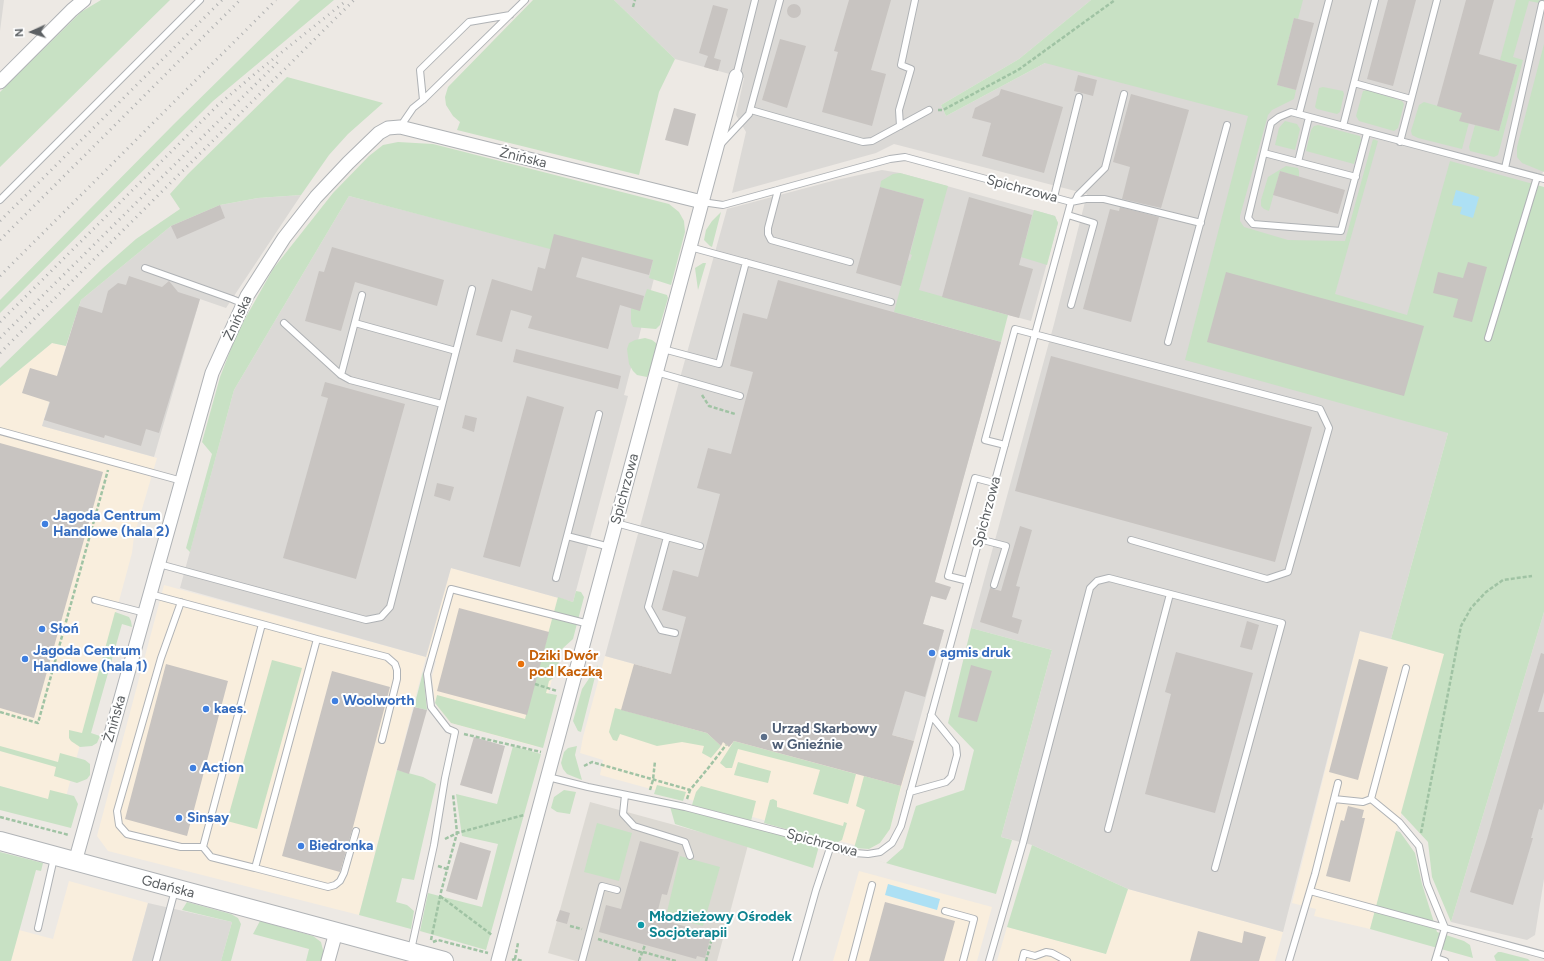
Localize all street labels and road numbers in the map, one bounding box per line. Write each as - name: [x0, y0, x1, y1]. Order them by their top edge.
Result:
- street label: Żnińska: [498, 144, 548, 172]
- street label: Spichrzowa: [985, 171, 1059, 207]
- street label: Żnińska: [220, 293, 256, 343]
- street label: Spichrzowa: [607, 452, 643, 526]
- street label: Spichrzowa: [969, 475, 1005, 549]
- street label: Żnińska: [100, 694, 130, 744]
- street label: Spichrzowa: [785, 825, 859, 861]
- street label: Gdańska: [140, 872, 196, 902]

